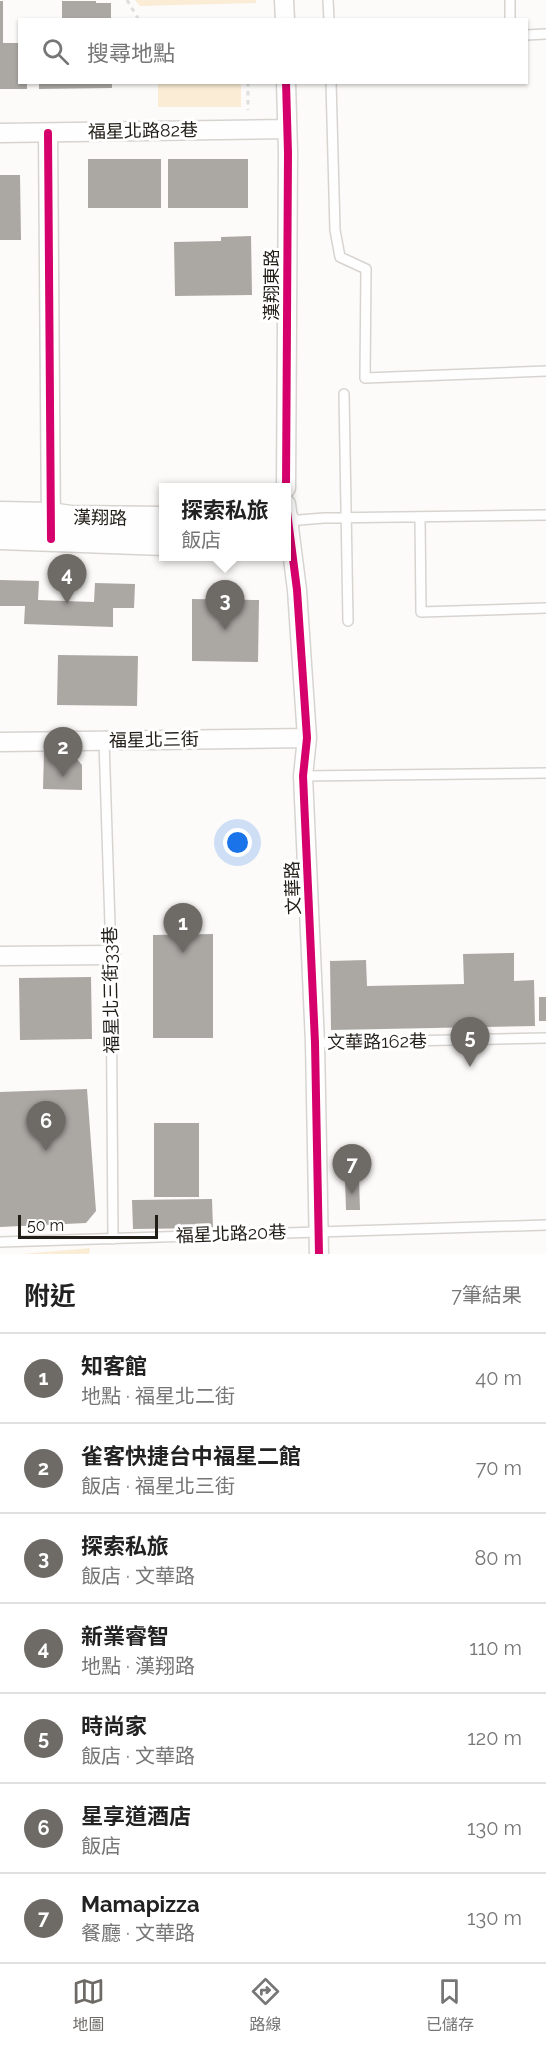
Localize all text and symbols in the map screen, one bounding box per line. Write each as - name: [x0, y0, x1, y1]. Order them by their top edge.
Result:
- search box: [18, 18, 528, 84]
- icon: search: [39, 35, 72, 68]
- text: 搜尋地點: [87, 40, 175, 66]
- street label: 福星北路82巷: [88, 119, 198, 142]
- street label: 漢翔東路: [261, 249, 282, 321]
- popup: [159, 483, 291, 561]
- text: 探索私旅: [181, 497, 269, 523]
- street label: 漢翔路: [73, 507, 127, 528]
- text: 飯店: [181, 528, 221, 552]
- pin: 4: [48, 554, 86, 604]
- pin: 3: [206, 580, 244, 630]
- pin: 2: [44, 728, 82, 777]
- street label: 福星北三街: [109, 728, 199, 751]
- your location: [223, 828, 252, 857]
- street label: 文華路: [281, 861, 304, 915]
- pin: 1: [164, 904, 202, 953]
- street label: 福星北三街33巷: [99, 926, 122, 1054]
- pin: 5: [450, 1018, 490, 1067]
- street label: 文華路162巷: [327, 1030, 427, 1053]
- pin: 6: [26, 1102, 66, 1151]
- pin: 7: [332, 1144, 372, 1194]
- scale bar: [18, 1212, 158, 1240]
- text: 50 m: [27, 1216, 64, 1235]
- street label: 福星北路20巷: [175, 1221, 287, 1246]
- text: 附近: [24, 1281, 76, 1311]
- text: 7筆結果: [451, 1283, 522, 1307]
- text: 知客館: [81, 1353, 147, 1379]
- text: 1: [39, 1366, 48, 1390]
- text: 40 m: [475, 1366, 522, 1390]
- text: 地點 · 福星北二街: [81, 1384, 235, 1408]
- text: 雀客快捷台中福星二館: [81, 1443, 301, 1469]
- text: 2: [38, 1456, 49, 1480]
- text: 70 m: [476, 1456, 522, 1480]
- text: 飯店 · 福星北三街: [81, 1474, 235, 1498]
- text: 探索私旅: [81, 1533, 169, 1559]
- text: 3: [38, 1546, 49, 1570]
- text: 80 m: [474, 1546, 522, 1570]
- text: 飯店 · 文華路: [81, 1564, 195, 1588]
- text: 新業睿智: [81, 1623, 169, 1649]
- text: 4: [38, 1636, 49, 1660]
- text: 110 m: [469, 1636, 522, 1660]
- text: 地點 · 漢翔路: [81, 1654, 195, 1678]
- text: 時尚家: [81, 1713, 147, 1739]
- text: 5: [38, 1726, 49, 1750]
- text: 120 m: [467, 1726, 522, 1750]
- text: 飯店 · 文華路: [81, 1744, 195, 1768]
- text: 星享道酒店: [81, 1803, 191, 1829]
- text: 6: [37, 1816, 50, 1840]
- text: 130 m: [467, 1816, 522, 1840]
- text: 飯店: [81, 1834, 121, 1858]
- text: Mamapizza: [81, 1891, 200, 1917]
- text: 7: [38, 1906, 49, 1930]
- text: 130 m: [467, 1906, 522, 1930]
- text: 餐廳 · 文華路: [81, 1921, 195, 1945]
- tab: 地圖: [72, 1975, 105, 2035]
- tab: 路線: [249, 1975, 282, 2035]
- tab: 已儲存: [426, 1975, 474, 2035]

